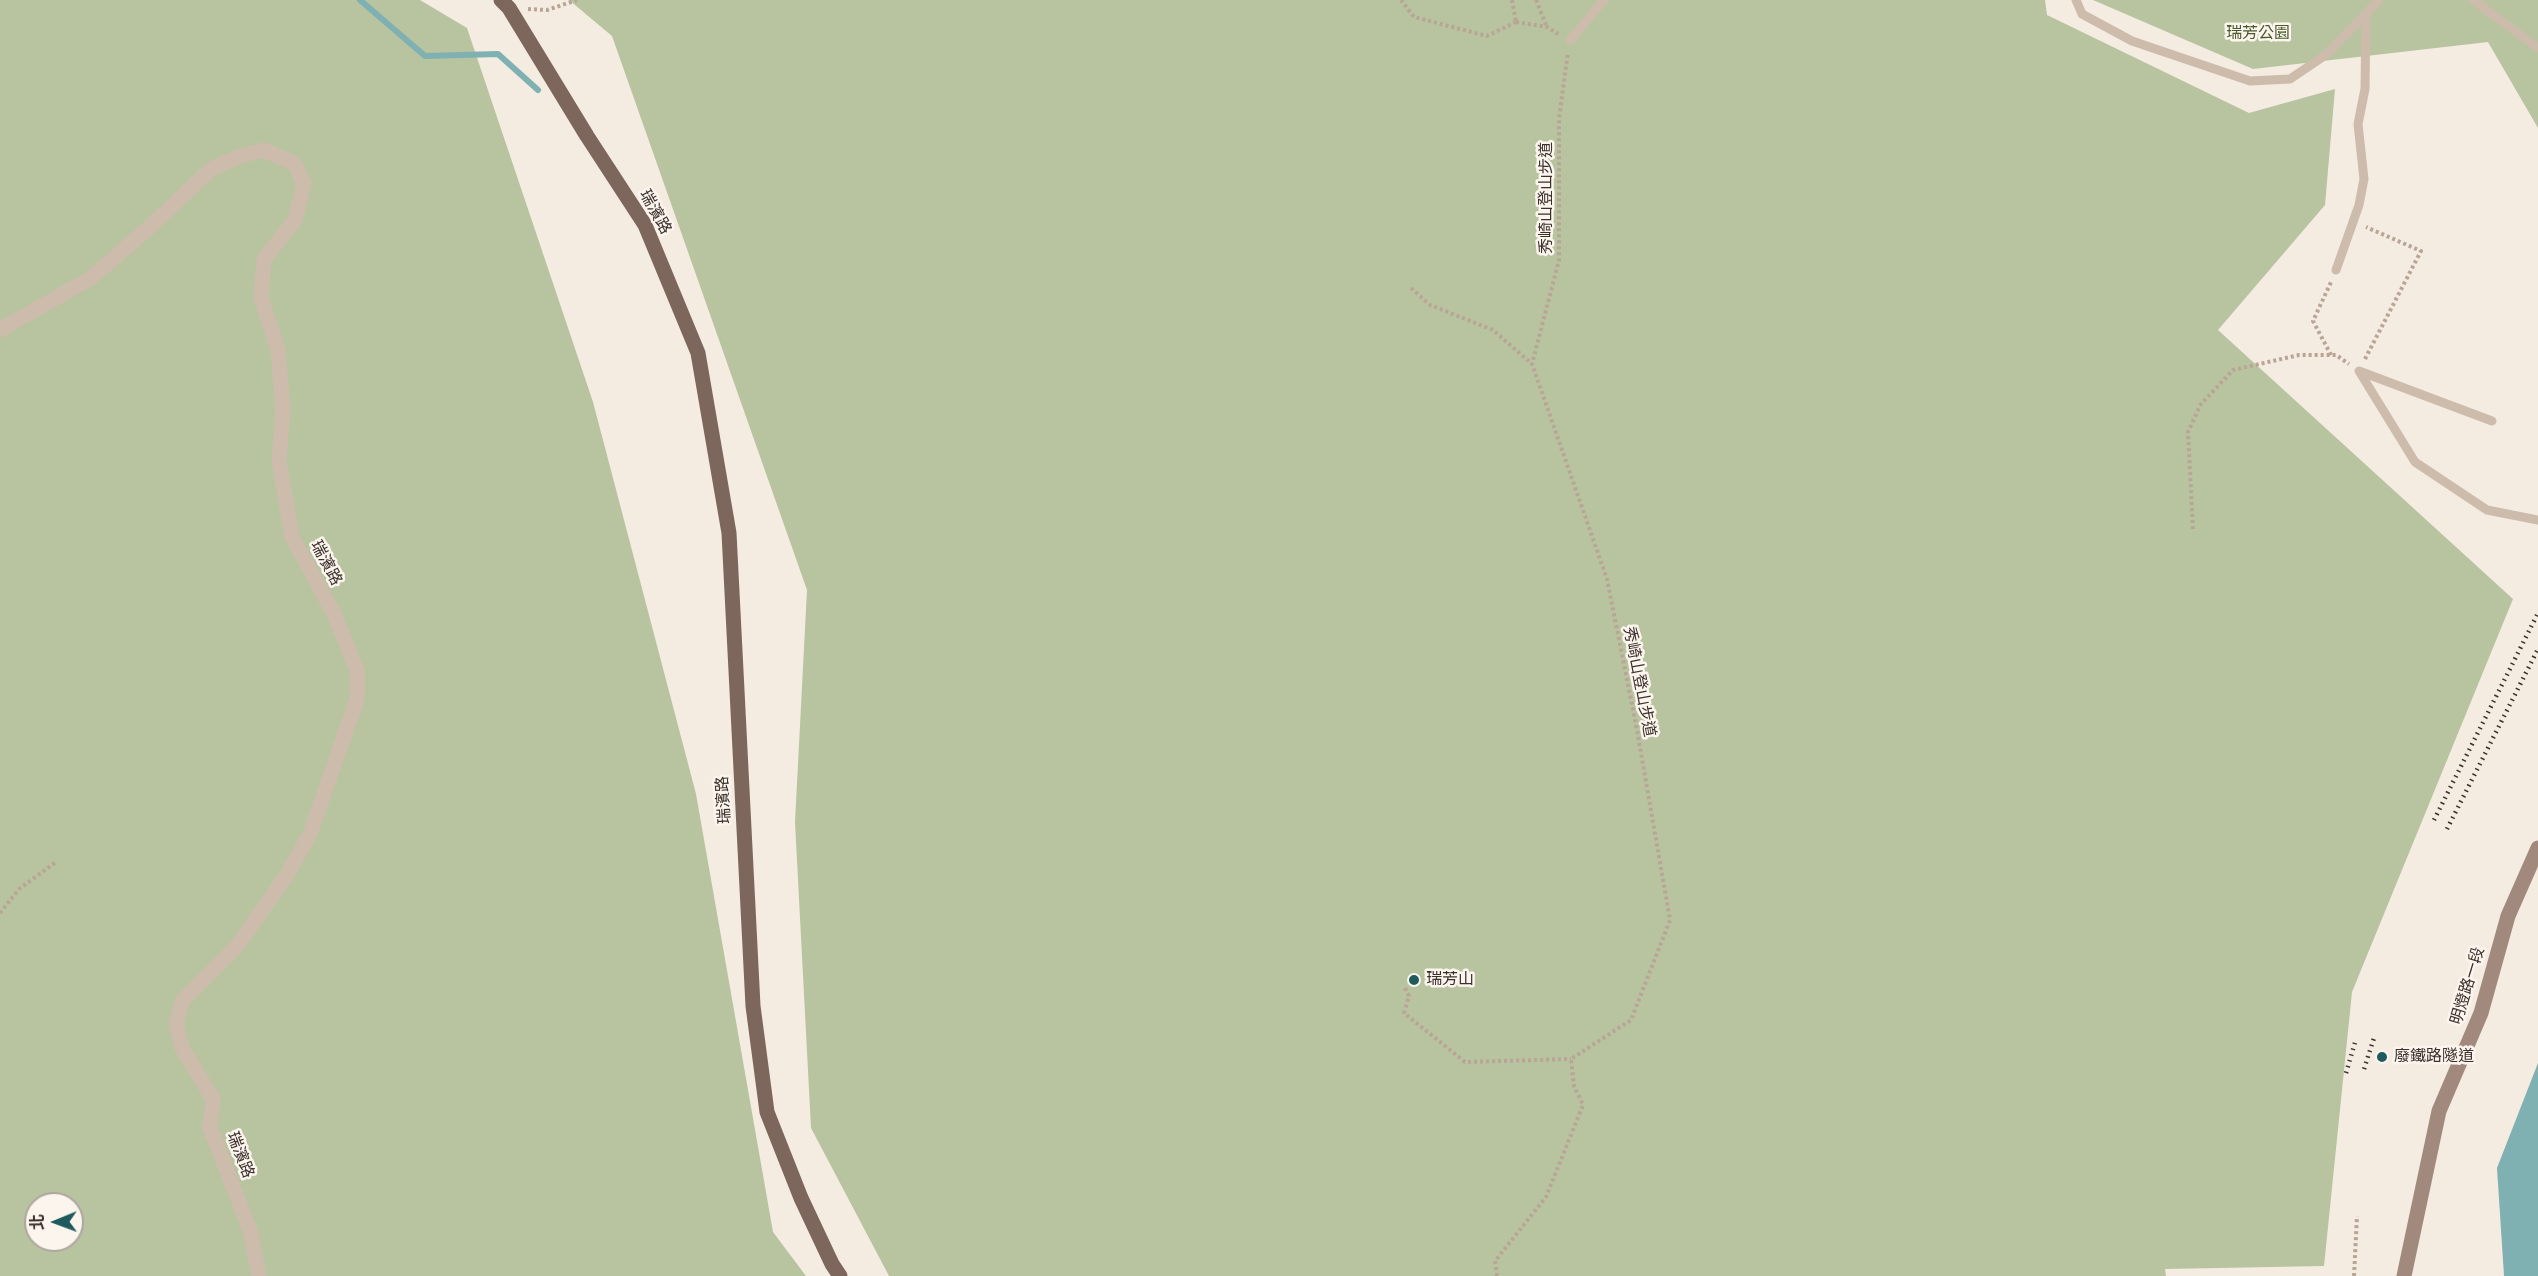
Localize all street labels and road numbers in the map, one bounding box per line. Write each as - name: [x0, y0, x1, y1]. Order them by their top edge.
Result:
- street label: 秀崎山登山步道: [1537, 142, 1557, 254]
- street label: 瑞濱路: [635, 186, 675, 238]
- street label: 瑞濱路: [306, 537, 346, 589]
- street label: 秀崎山登山步道: [1619, 625, 1659, 739]
- street label: 瑞濱路: [713, 776, 735, 824]
- street label: 明燈路一段: [2447, 945, 2489, 1027]
- street label: 瑞濱路: [222, 1129, 258, 1181]

